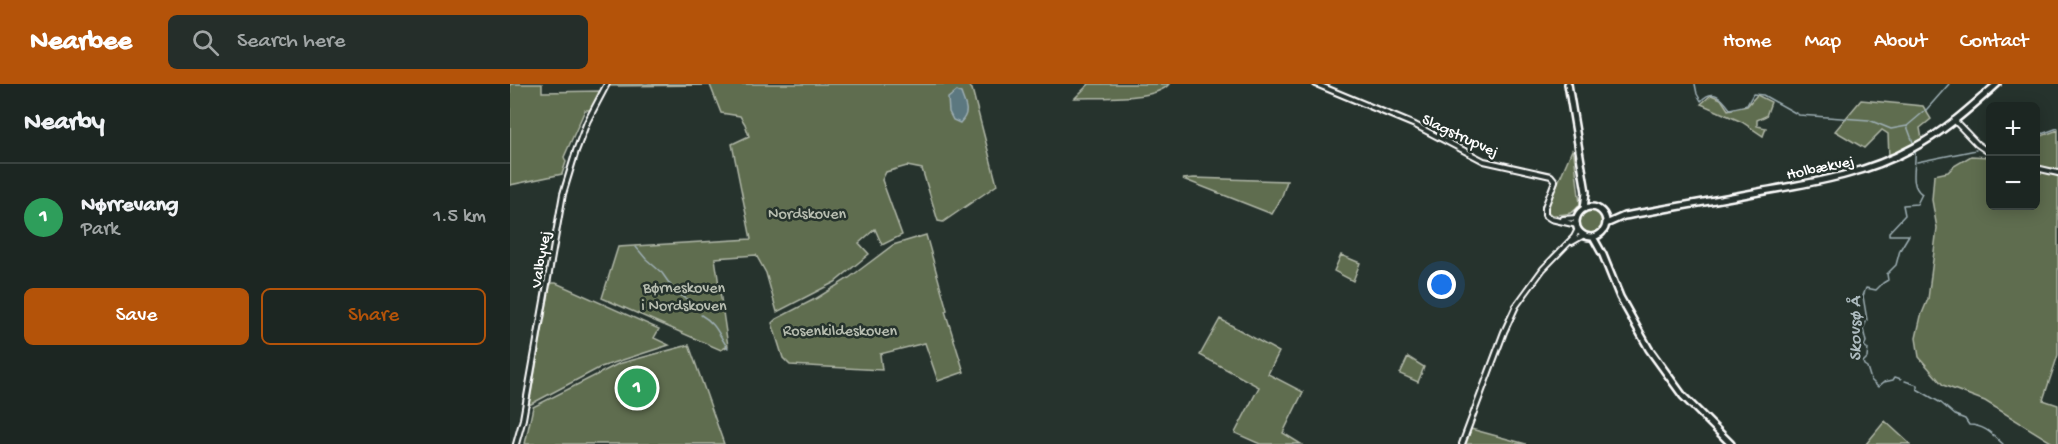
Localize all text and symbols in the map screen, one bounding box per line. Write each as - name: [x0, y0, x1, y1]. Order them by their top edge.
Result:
- search box: [168, 15, 588, 69]
- text: Nearbee: [30, 26, 132, 59]
- icon: search: [189, 26, 222, 59]
- text: Search here: [237, 29, 345, 55]
- text: Home: [1723, 30, 1771, 55]
- text: Map: [1804, 30, 1841, 55]
- text: About: [1874, 30, 1927, 55]
- text: Contact: [1960, 30, 2028, 55]
- map controls: [1986, 102, 2040, 210]
- button: +: [1986, 102, 2040, 156]
- text: Nearby: [24, 108, 105, 139]
- street label: Slagstrupvej: [1418, 111, 1501, 163]
- street label: Holbækvej: [1785, 153, 1856, 186]
- button: −: [1986, 156, 2040, 210]
- text: Nørrevang: [81, 193, 179, 219]
- text: 1: [39, 206, 48, 229]
- text: 1.5 km: [433, 206, 486, 229]
- park label: Nordskoven: [768, 206, 846, 225]
- text: Park: [81, 219, 119, 242]
- street label: Valbyvej: [528, 230, 557, 291]
- your location: [1427, 270, 1456, 299]
- park label: Børneskoven i Nordskoven: [641, 280, 727, 317]
- button: Save: [24, 288, 249, 345]
- button: Share: [261, 288, 486, 345]
- water label: Skovsø Å: [1846, 295, 1867, 361]
- park label: Rosenkildeskoven: [783, 323, 898, 342]
- pin: 1: [618, 366, 656, 410]

